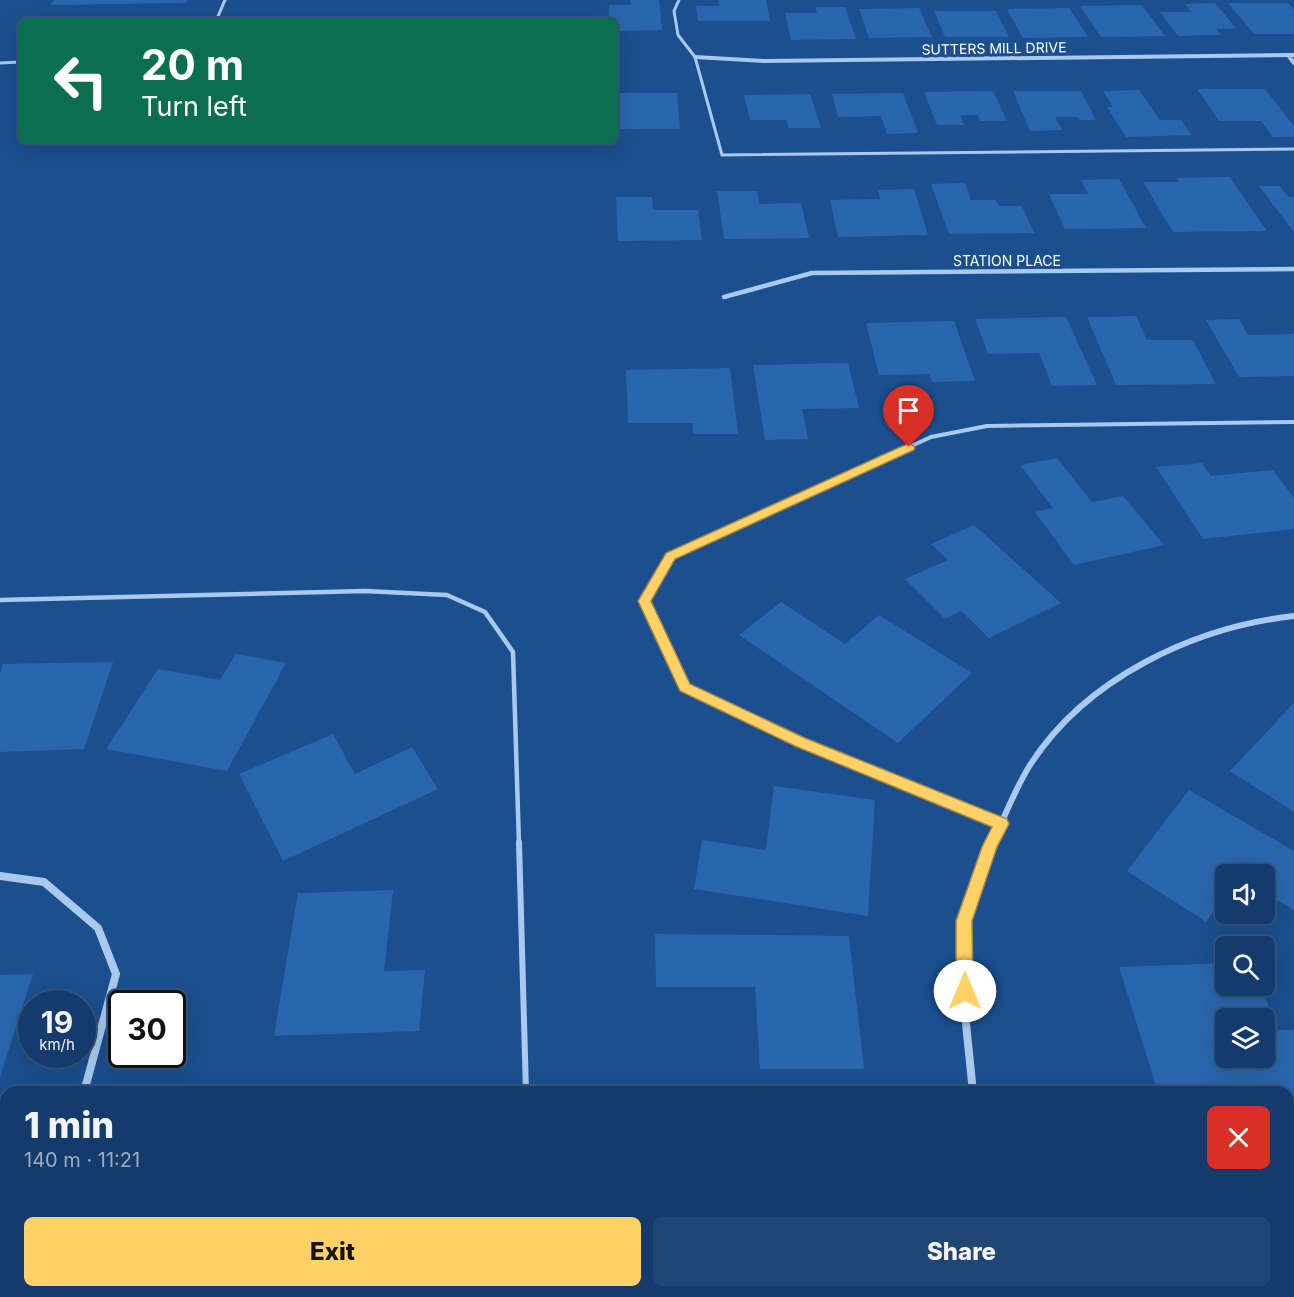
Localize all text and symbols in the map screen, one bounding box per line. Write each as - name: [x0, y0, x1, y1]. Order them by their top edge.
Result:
- street label: SUTTERS MILL DRIVE: [921, 38, 1067, 58]
- text: 20 m: [141, 39, 244, 90]
- icon: left: [42, 42, 120, 120]
- text: Turn left: [141, 90, 247, 123]
- street label: STATION PLACE: [953, 252, 1061, 269]
- pin: [883, 385, 934, 447]
- icon: arrive: [892, 394, 925, 427]
- map controls: [1215, 864, 1275, 1068]
- button: sound: [1215, 864, 1275, 924]
- button: search: [1215, 936, 1275, 996]
- position arrow: [933, 959, 997, 1023]
- speed limit sign: 30: [108, 990, 186, 1068]
- text: 19: [41, 1004, 73, 1040]
- button: layers: [1215, 1008, 1275, 1068]
- text: km/h: [39, 1035, 75, 1054]
- text: 1 min: [24, 1103, 114, 1147]
- button: close: [1207, 1106, 1270, 1169]
- text: 140 m · 11:21: [24, 1148, 140, 1172]
- button: Exit: [24, 1217, 641, 1286]
- button: Share: [653, 1217, 1270, 1286]

